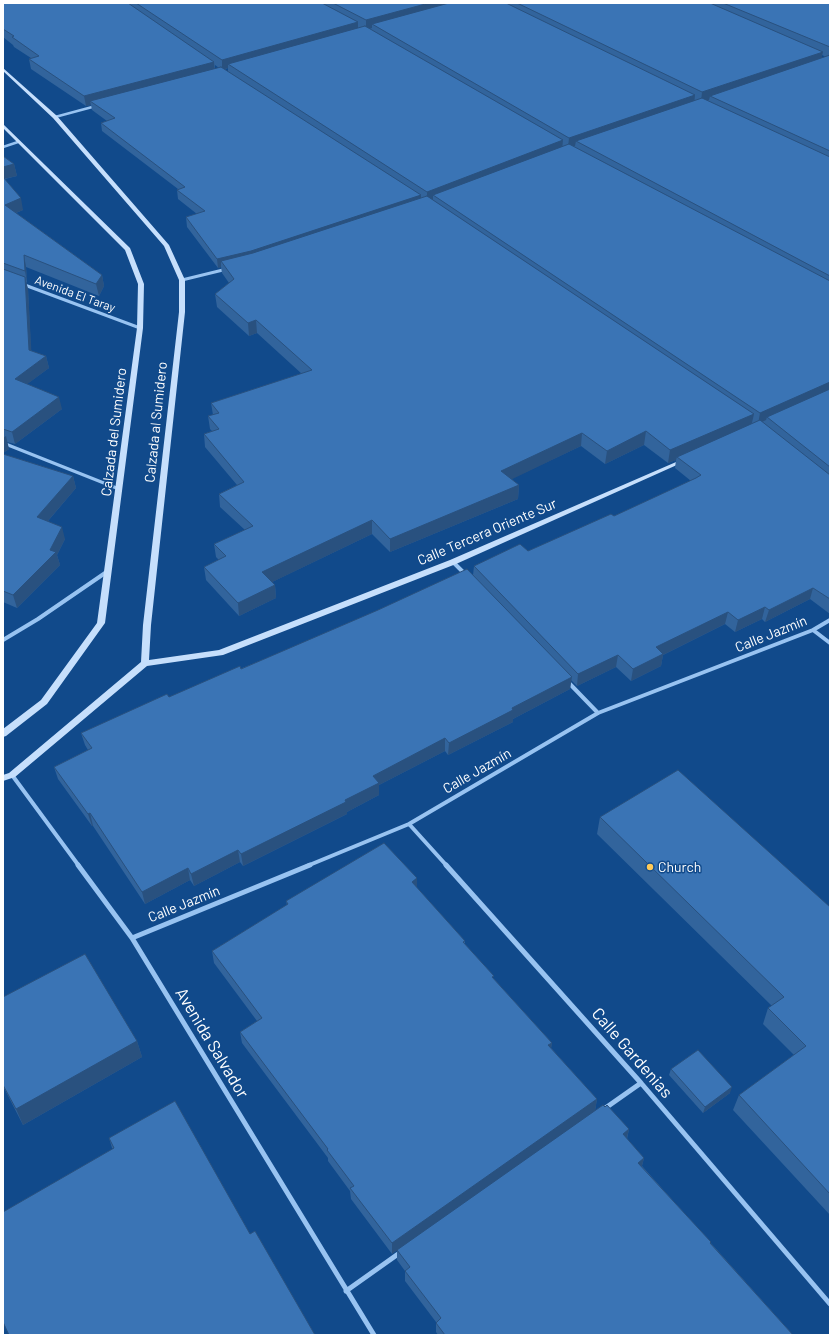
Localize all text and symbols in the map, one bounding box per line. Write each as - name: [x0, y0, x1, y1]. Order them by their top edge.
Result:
- street label: Avenida El Taray: [33, 273, 117, 315]
- street label: Calzada al Sumidero: [141, 361, 171, 483]
- street label: Calzada del Sumidero: [98, 367, 130, 497]
- street label: Calle Tercera Oriente Sur: [415, 495, 559, 569]
- street label: Calle Jazmín: [733, 612, 809, 656]
- street label: Calle Jazmín: [440, 745, 514, 797]
- place label: Church: [658, 859, 701, 875]
- marker: Church: [645, 862, 655, 872]
- street label: Calle Jazmín: [146, 882, 222, 926]
- street label: Avenida Salvador: [171, 984, 253, 1102]
- street label: Calle Gardenias: [587, 1004, 677, 1102]

